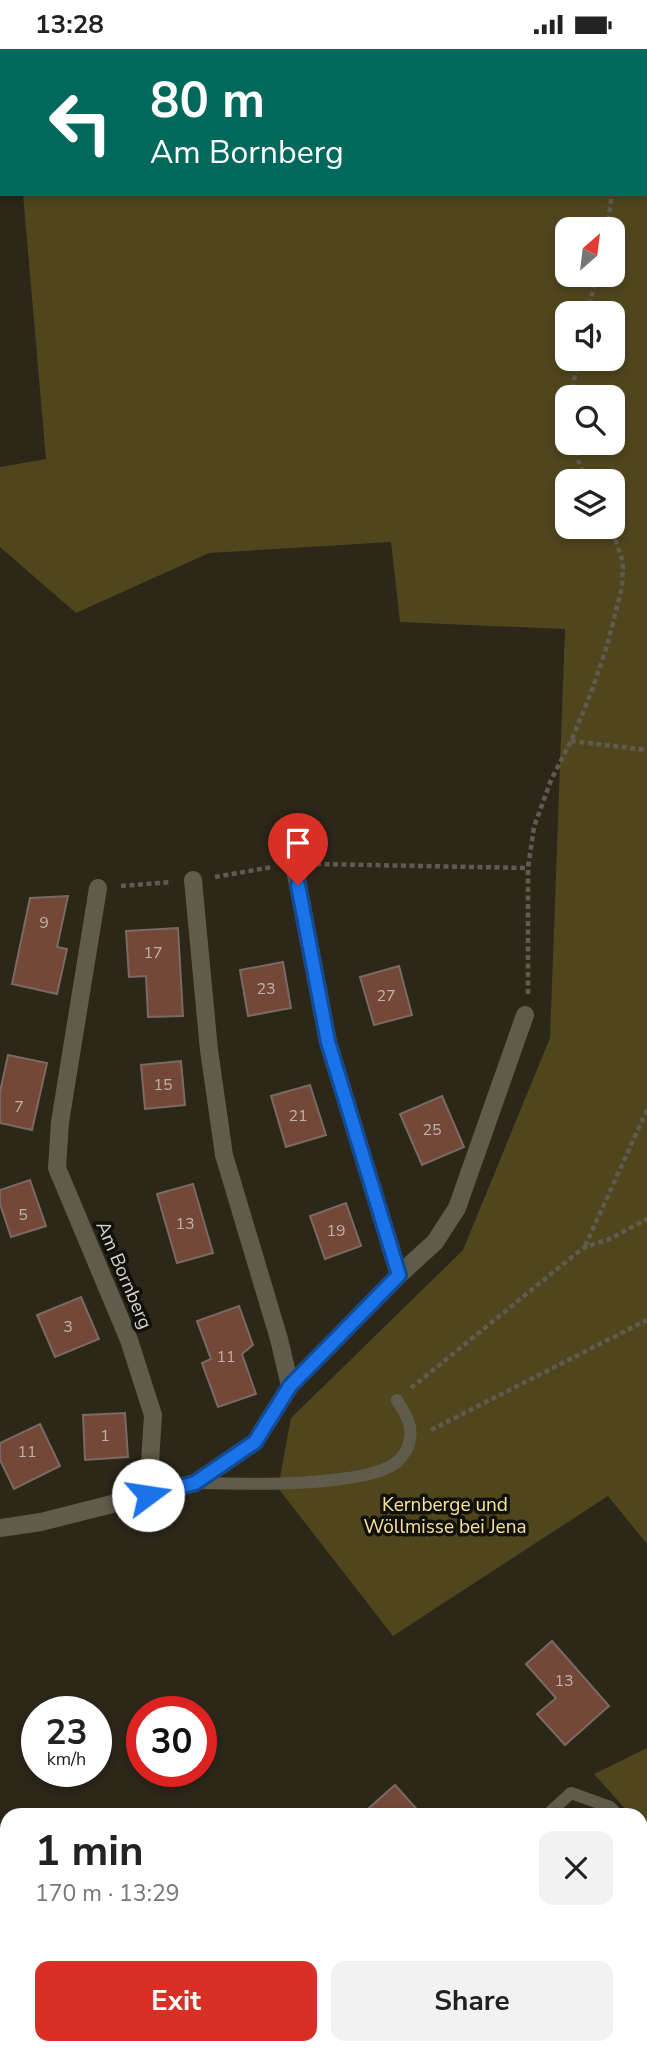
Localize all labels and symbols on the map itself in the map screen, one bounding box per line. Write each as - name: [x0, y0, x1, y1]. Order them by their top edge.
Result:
- north arrow: [555, 217, 625, 287]
- pin: [268, 813, 328, 885]
- house number: 9: [39, 912, 49, 934]
- house number: 17: [143, 942, 163, 964]
- house number: 23: [256, 978, 276, 1000]
- house number: 27: [376, 985, 396, 1007]
- house number: 15: [153, 1074, 173, 1096]
- house number: 7: [14, 1096, 24, 1118]
- house number: 21: [288, 1105, 308, 1127]
- house number: 25: [422, 1119, 442, 1141]
- house number: 5: [18, 1204, 28, 1226]
- house number: 13: [175, 1213, 195, 1235]
- street label: Am Bornberg: [90, 1217, 158, 1333]
- house number: 19: [326, 1220, 346, 1242]
- house number: 3: [63, 1316, 73, 1338]
- house number: 11: [216, 1346, 236, 1368]
- house number: 1: [100, 1425, 110, 1447]
- house number: 11: [17, 1441, 37, 1463]
- position arrow: [111, 1458, 185, 1532]
- park label: Kernberge und Wöllmisse bei Jena: [363, 1492, 527, 1540]
- house number: 13: [554, 1670, 574, 1692]
- speed limit sign: 30: [126, 1696, 217, 1787]

